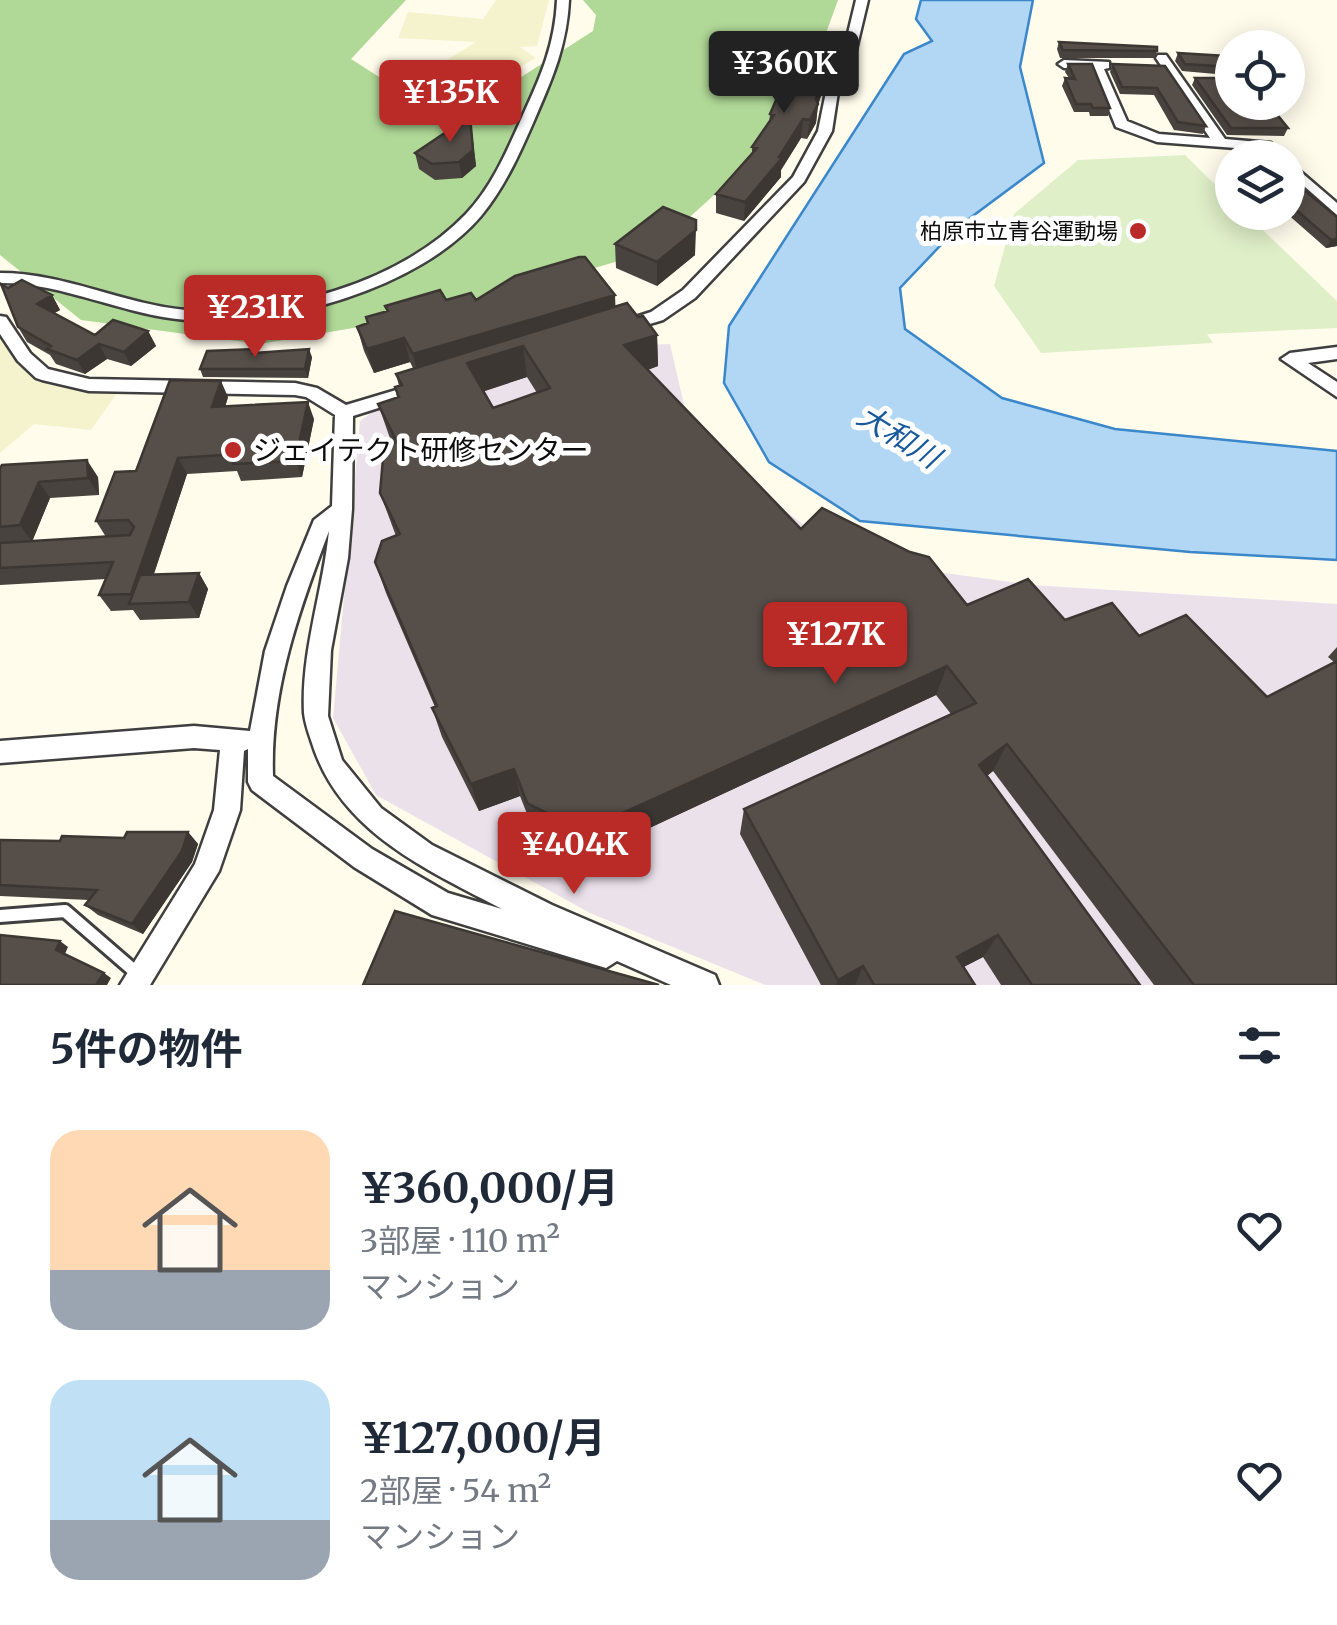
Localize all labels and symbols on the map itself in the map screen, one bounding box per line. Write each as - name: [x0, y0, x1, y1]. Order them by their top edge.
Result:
- pin: ¥360K: [714, 31, 854, 116]
- pin: ¥135K: [380, 60, 520, 145]
- place label: 柏原市立青谷運動場: [920, 217, 1118, 245]
- marker: 柏原市立青谷運動場: [1127, 220, 1149, 242]
- pin: ¥231K: [185, 275, 325, 360]
- water label: 大和川: [851, 396, 950, 478]
- place label: ジェイテクト研修センター: [253, 432, 588, 468]
- marker: ジェイテクト研修センター: [222, 439, 244, 461]
- pin: ¥127K: [765, 602, 905, 687]
- pin: ¥404K: [504, 812, 644, 897]

